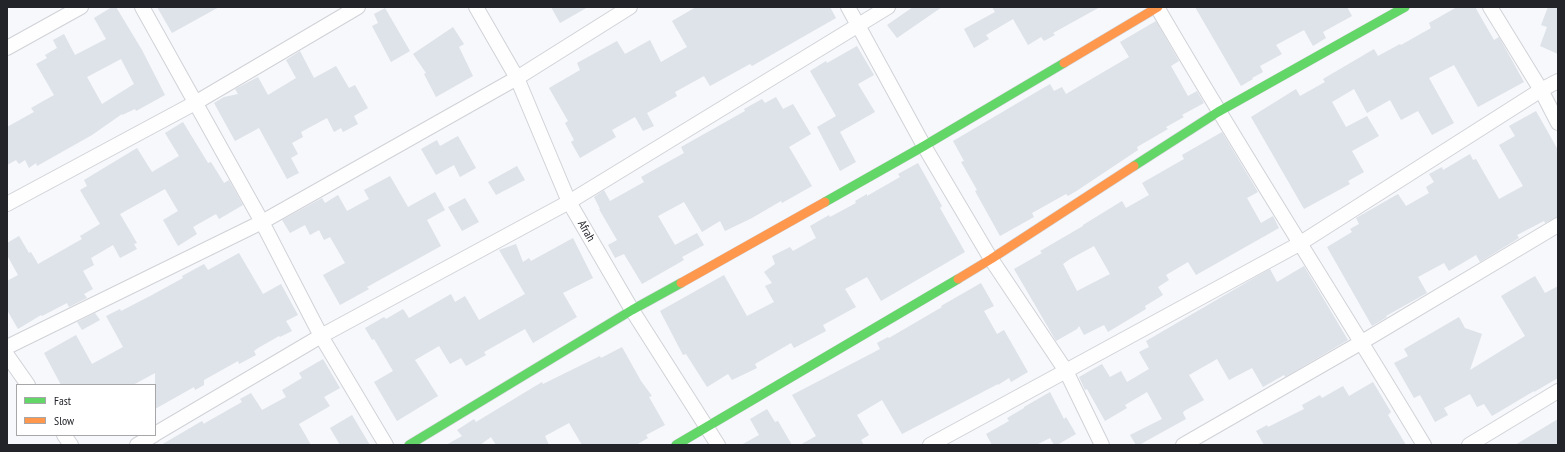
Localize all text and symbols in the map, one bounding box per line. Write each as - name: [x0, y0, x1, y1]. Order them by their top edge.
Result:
- street label: Afrah: [574, 218, 598, 244]
- legend: [16, 384, 156, 436]
- text: Fast: [54, 393, 71, 408]
- text: Slow: [54, 413, 74, 428]

